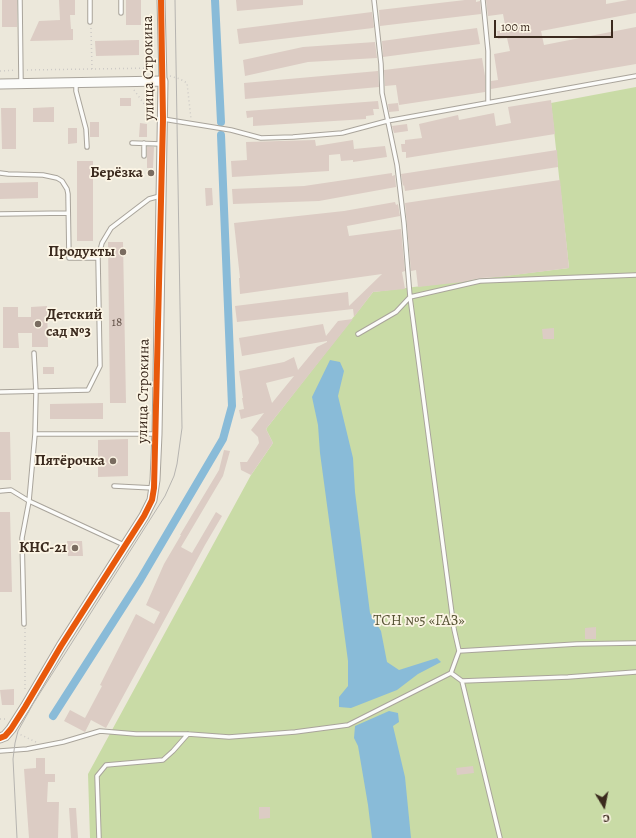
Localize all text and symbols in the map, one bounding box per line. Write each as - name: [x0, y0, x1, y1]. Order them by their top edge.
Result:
- scale bar: [496, 12, 615, 38]
- street label: улица Строкина: [139, 15, 159, 121]
- text: 100 m: [501, 19, 530, 35]
- place label: Берёзка: [90, 164, 143, 182]
- marker: Берёзка: [146, 168, 156, 178]
- place label: Продукты: [48, 243, 115, 261]
- marker: Продукты: [118, 247, 128, 257]
- place label: Детский сад №3: [46, 306, 102, 341]
- house number: 18: [112, 315, 122, 331]
- marker: Детский сад №3: [33, 319, 43, 329]
- street label: улица Строкина: [134, 338, 154, 444]
- place label: Пятёрочка: [35, 452, 105, 470]
- marker: Пятёрочка: [108, 456, 118, 466]
- place label: КНС-21: [19, 539, 67, 557]
- marker: КНС-21: [70, 543, 80, 553]
- park label: ТСН №5 «ГАЗ»: [373, 612, 465, 630]
- north arrow: [584, 786, 624, 826]
- text: С: [602, 810, 611, 826]

